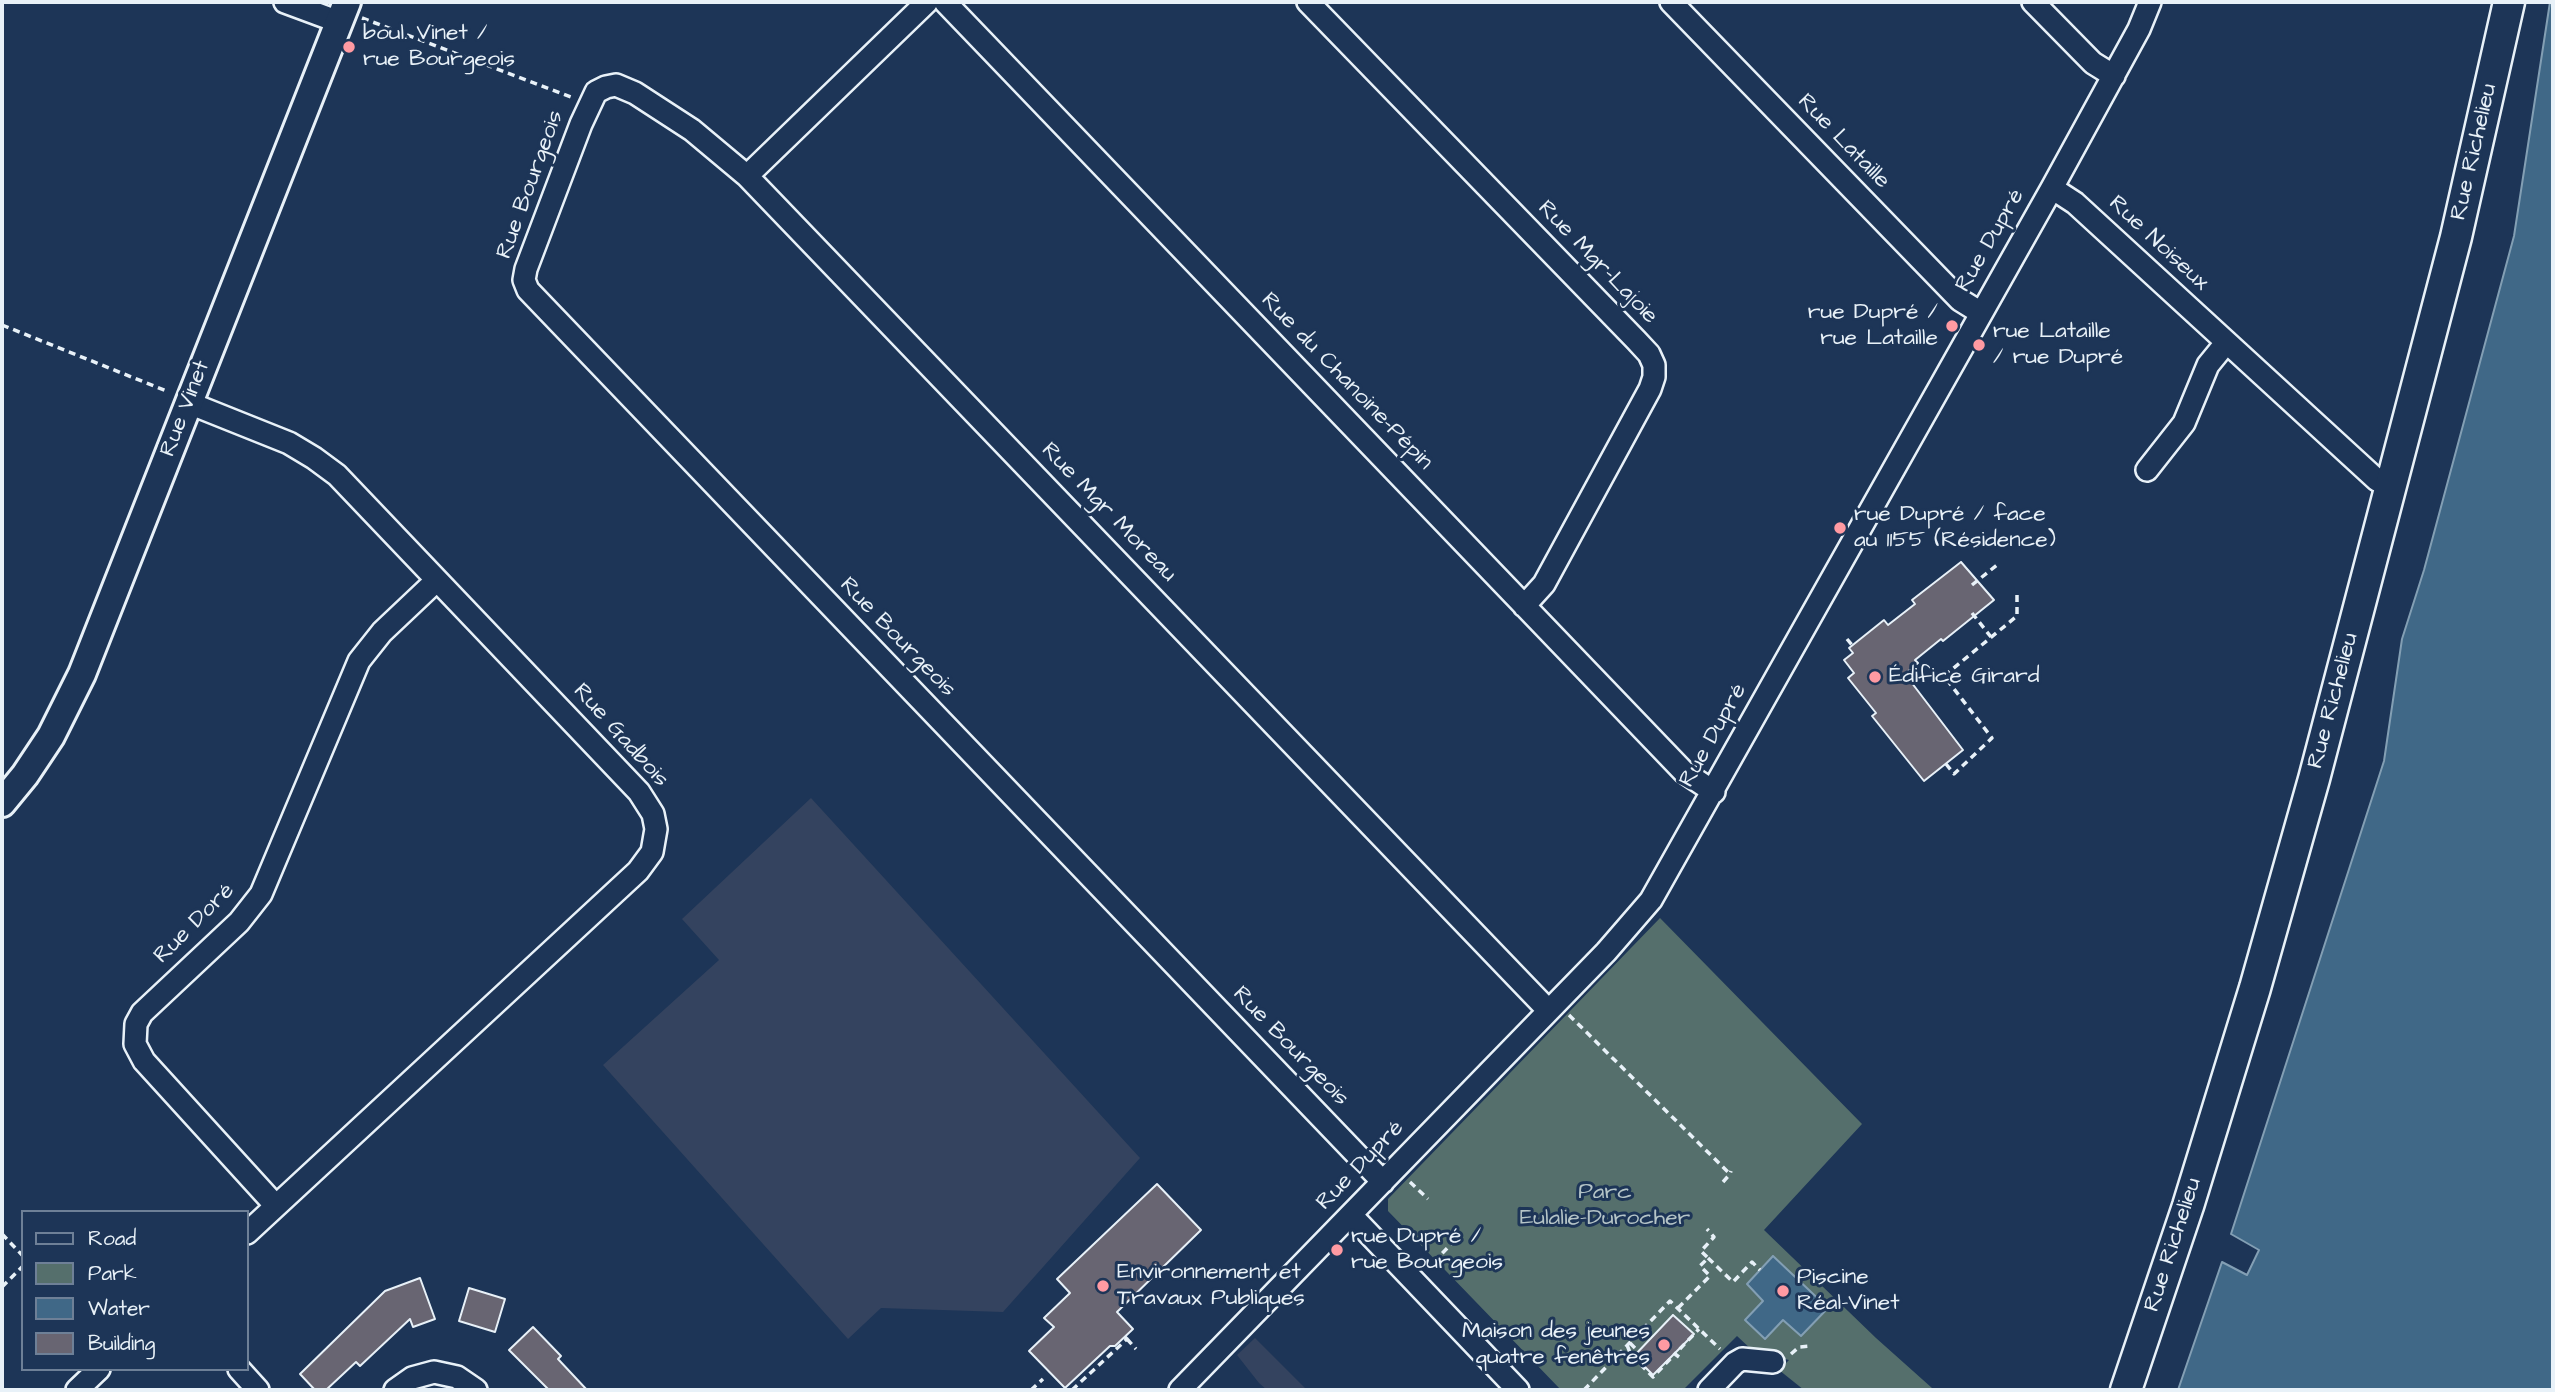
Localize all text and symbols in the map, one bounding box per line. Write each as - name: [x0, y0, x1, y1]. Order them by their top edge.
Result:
- place label: boul. Vinet / rue Bourgeois: [363, 20, 515, 74]
- marker: boul. Vinet / rue Bourgeois: [341, 39, 357, 55]
- street label: Rue Richelieu: [2446, 81, 2504, 223]
- street label: Rue Lataille: [1791, 89, 1895, 195]
- street label: Rue Bourgeois: [491, 107, 571, 263]
- street label: Rue Dupré: [1950, 185, 2032, 297]
- street label: Rue Noiseux: [2102, 191, 2214, 297]
- street label: Rue Mgr-Lajoie: [1531, 195, 1663, 331]
- street label: Rue du Chanoine-Pépin: [1254, 288, 1438, 476]
- place label: rue Dupré / rue Lataille: [1808, 299, 1938, 353]
- marker: rue Dupré / rue Lataille: [1944, 318, 1960, 334]
- place label: rue Lataille / rue Dupré: [1993, 318, 2123, 372]
- marker: rue Lataille / rue Dupré: [1971, 337, 1987, 353]
- street label: Rue Vinet: [155, 357, 217, 461]
- street label: Rue Mgr Moreau: [1035, 438, 1181, 588]
- place label: rue Dupré / face au 1155 (Résidence): [1854, 501, 2056, 555]
- marker: rue Dupré / face au 1155 (Résidence): [1832, 520, 1848, 536]
- street label: Rue Bourgeois: [833, 572, 961, 704]
- street label: Rue Richelieu: [2303, 630, 2365, 772]
- place label: Édifice Girard: [1889, 663, 2040, 691]
- marker: Édifice Girard: [1867, 669, 1883, 685]
- street label: Rue Gadbois: [566, 678, 674, 794]
- street label: Rue Dupré: [1674, 679, 1754, 793]
- street label: Rue Doré: [149, 878, 241, 970]
- street label: Rue Bourgeois: [1226, 981, 1354, 1113]
- street label: Rue Dupré: [1311, 1115, 1411, 1217]
- street label: Rue Richelieu: [2139, 1175, 2209, 1315]
- park label: Parc Eulalie-Durocher: [1520, 1179, 1690, 1233]
- legend: [21, 1210, 248, 1371]
- place label: rue Dupré / rue Bourgeois: [1351, 1223, 1503, 1277]
- text: Road: [88, 1224, 136, 1253]
- marker: rue Dupré / rue Bourgeois: [1329, 1242, 1345, 1258]
- text: Park: [88, 1259, 137, 1288]
- place label: Environnement et Travaux Publiques: [1117, 1259, 1305, 1313]
- place label: Piscine Réal-Vinet: [1797, 1264, 1899, 1318]
- marker: Environnement et Travaux Publiques: [1095, 1278, 1111, 1294]
- marker: Piscine Réal-Vinet: [1775, 1283, 1791, 1299]
- text: Water: [88, 1294, 150, 1323]
- place label: Maison des jeunes quatre fenêtres: [1462, 1318, 1650, 1372]
- text: Building: [88, 1329, 155, 1358]
- marker: Maison des jeunes quatre fenêtres: [1656, 1337, 1672, 1353]

